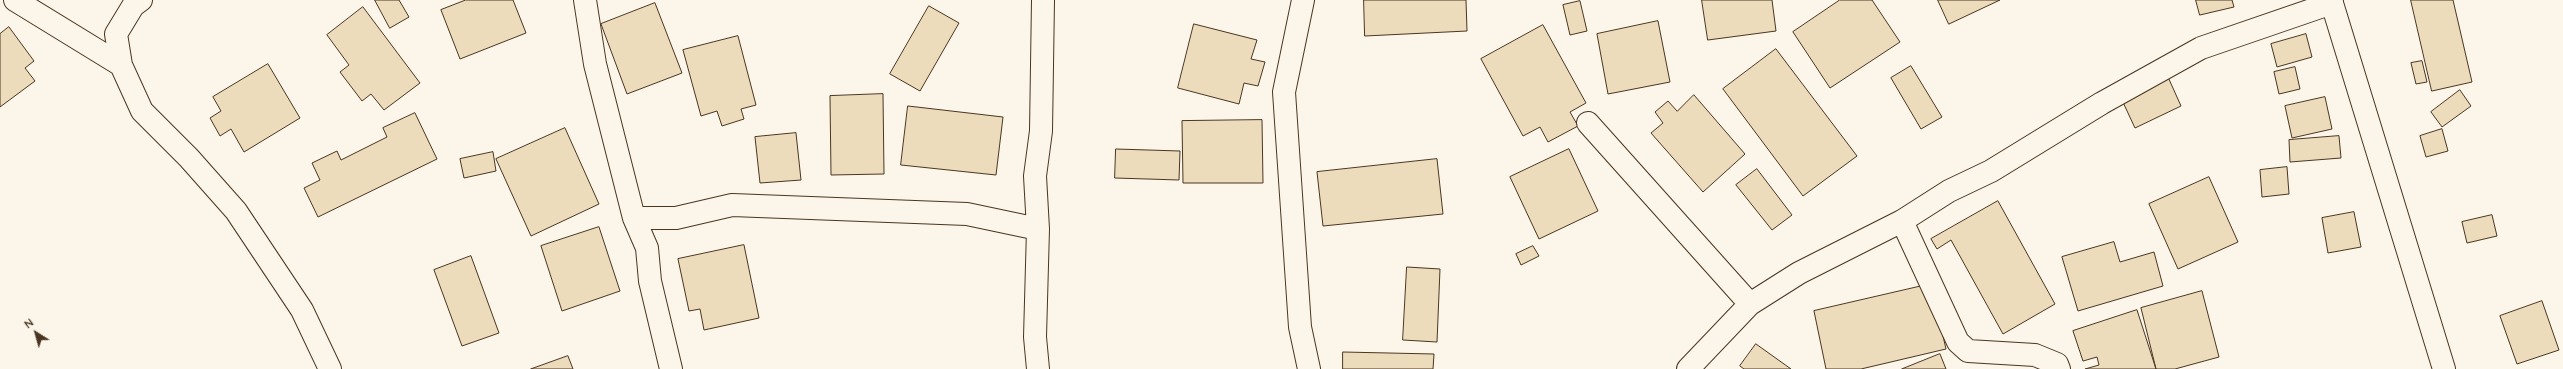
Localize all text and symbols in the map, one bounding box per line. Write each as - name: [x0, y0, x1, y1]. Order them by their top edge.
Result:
- north arrow: [16, 313, 56, 353]
- text: N: [21, 315, 36, 331]

